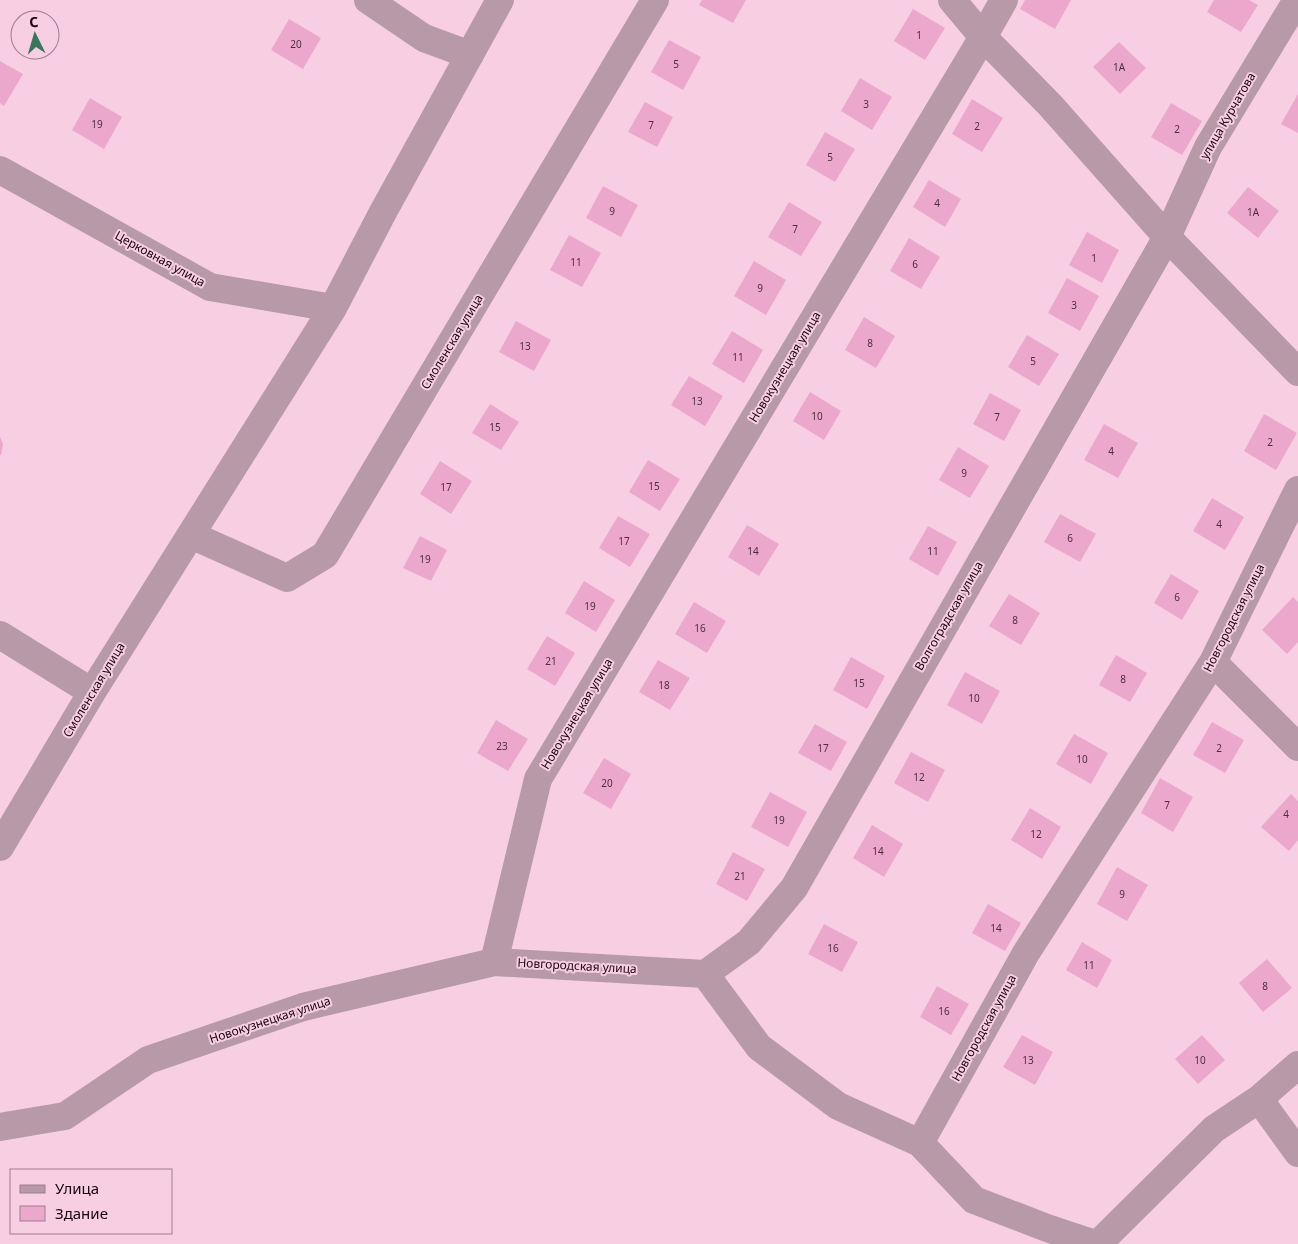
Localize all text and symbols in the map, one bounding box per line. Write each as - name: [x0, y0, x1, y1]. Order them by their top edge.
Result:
- north arrow: [10, 10, 60, 60]
- text: С: [28, 12, 39, 31]
- house number: 1: [916, 28, 922, 42]
- house number: 20: [290, 37, 302, 51]
- house number: 5: [673, 57, 679, 71]
- house number: 1А: [1113, 60, 1126, 74]
- street label: улица Курчатова: [1196, 69, 1259, 162]
- house number: 3: [863, 97, 869, 111]
- house number: 19: [91, 117, 103, 131]
- house number: 7: [648, 118, 654, 132]
- house number: 2: [974, 119, 980, 133]
- house number: 2: [1174, 122, 1180, 136]
- house number: 5: [827, 150, 833, 164]
- house number: 4: [934, 196, 940, 210]
- house number: 9: [609, 204, 615, 218]
- house number: 1А: [1247, 205, 1260, 219]
- house number: 7: [792, 222, 798, 236]
- street label: Церковная улица: [112, 227, 208, 290]
- house number: 1: [1091, 251, 1097, 265]
- house number: 11: [570, 255, 582, 269]
- house number: 6: [912, 257, 918, 271]
- house number: 9: [757, 281, 763, 295]
- street label: Смоленская улица: [417, 291, 487, 392]
- house number: 3: [1071, 298, 1077, 312]
- street label: Новокузнецкая улица: [745, 308, 824, 425]
- house number: 8: [867, 336, 873, 350]
- house number: 13: [519, 339, 531, 353]
- house number: 11: [732, 350, 744, 364]
- house number: 5: [1030, 354, 1036, 368]
- house number: 13: [691, 394, 703, 408]
- house number: 10: [811, 409, 823, 423]
- house number: 7: [994, 410, 1000, 424]
- house number: 15: [489, 420, 501, 434]
- house number: 2: [1267, 435, 1273, 449]
- house number: 4: [1108, 444, 1114, 458]
- house number: 9: [961, 466, 967, 480]
- house number: 15: [648, 479, 660, 493]
- house number: 17: [440, 480, 452, 494]
- house number: 4: [1216, 517, 1222, 531]
- house number: 6: [1067, 531, 1073, 545]
- house number: 17: [618, 534, 630, 548]
- house number: 14: [747, 544, 759, 558]
- house number: 11: [927, 544, 939, 558]
- house number: 19: [419, 552, 431, 566]
- street label: Волгоградская улица: [910, 558, 987, 673]
- street label: Новгородская улица: [1199, 561, 1268, 675]
- house number: 6: [1174, 590, 1180, 604]
- house number: 19: [584, 599, 596, 613]
- house number: 8: [1012, 613, 1018, 627]
- house number: 16: [694, 621, 706, 635]
- street label: Смоленская улица: [59, 639, 129, 740]
- house number: 21: [545, 654, 557, 668]
- street label: Новокузнецкая улица: [537, 655, 616, 772]
- house number: 8: [1120, 672, 1126, 686]
- house number: 15: [853, 676, 865, 690]
- house number: 18: [658, 678, 670, 692]
- house number: 10: [968, 691, 980, 705]
- house number: 23: [496, 739, 508, 753]
- house number: 17: [817, 741, 829, 755]
- house number: 2: [1216, 741, 1222, 755]
- house number: 10: [1076, 752, 1088, 766]
- house number: 12: [913, 770, 925, 784]
- house number: 20: [601, 776, 613, 790]
- house number: 7: [1164, 798, 1170, 812]
- house number: 4: [1283, 807, 1289, 821]
- house number: 19: [773, 813, 785, 827]
- house number: 12: [1030, 827, 1042, 841]
- house number: 14: [872, 844, 884, 858]
- house number: 21: [734, 869, 746, 883]
- house number: 9: [1119, 887, 1125, 901]
- house number: 14: [990, 921, 1002, 935]
- house number: 16: [827, 941, 839, 955]
- street label: Новгородская улица: [517, 954, 637, 977]
- house number: 11: [1083, 958, 1095, 972]
- street label: Новгородская улица: [947, 971, 1020, 1084]
- house number: 8: [1262, 979, 1268, 993]
- street label: Новокузнецкая улица: [207, 992, 333, 1047]
- house number: 16: [938, 1004, 950, 1018]
- house number: 13: [1022, 1053, 1034, 1067]
- house number: 10: [1194, 1053, 1206, 1067]
- legend: [10, 1169, 172, 1234]
- text: Улица: [55, 1178, 99, 1198]
- text: Здание: [55, 1203, 108, 1223]

